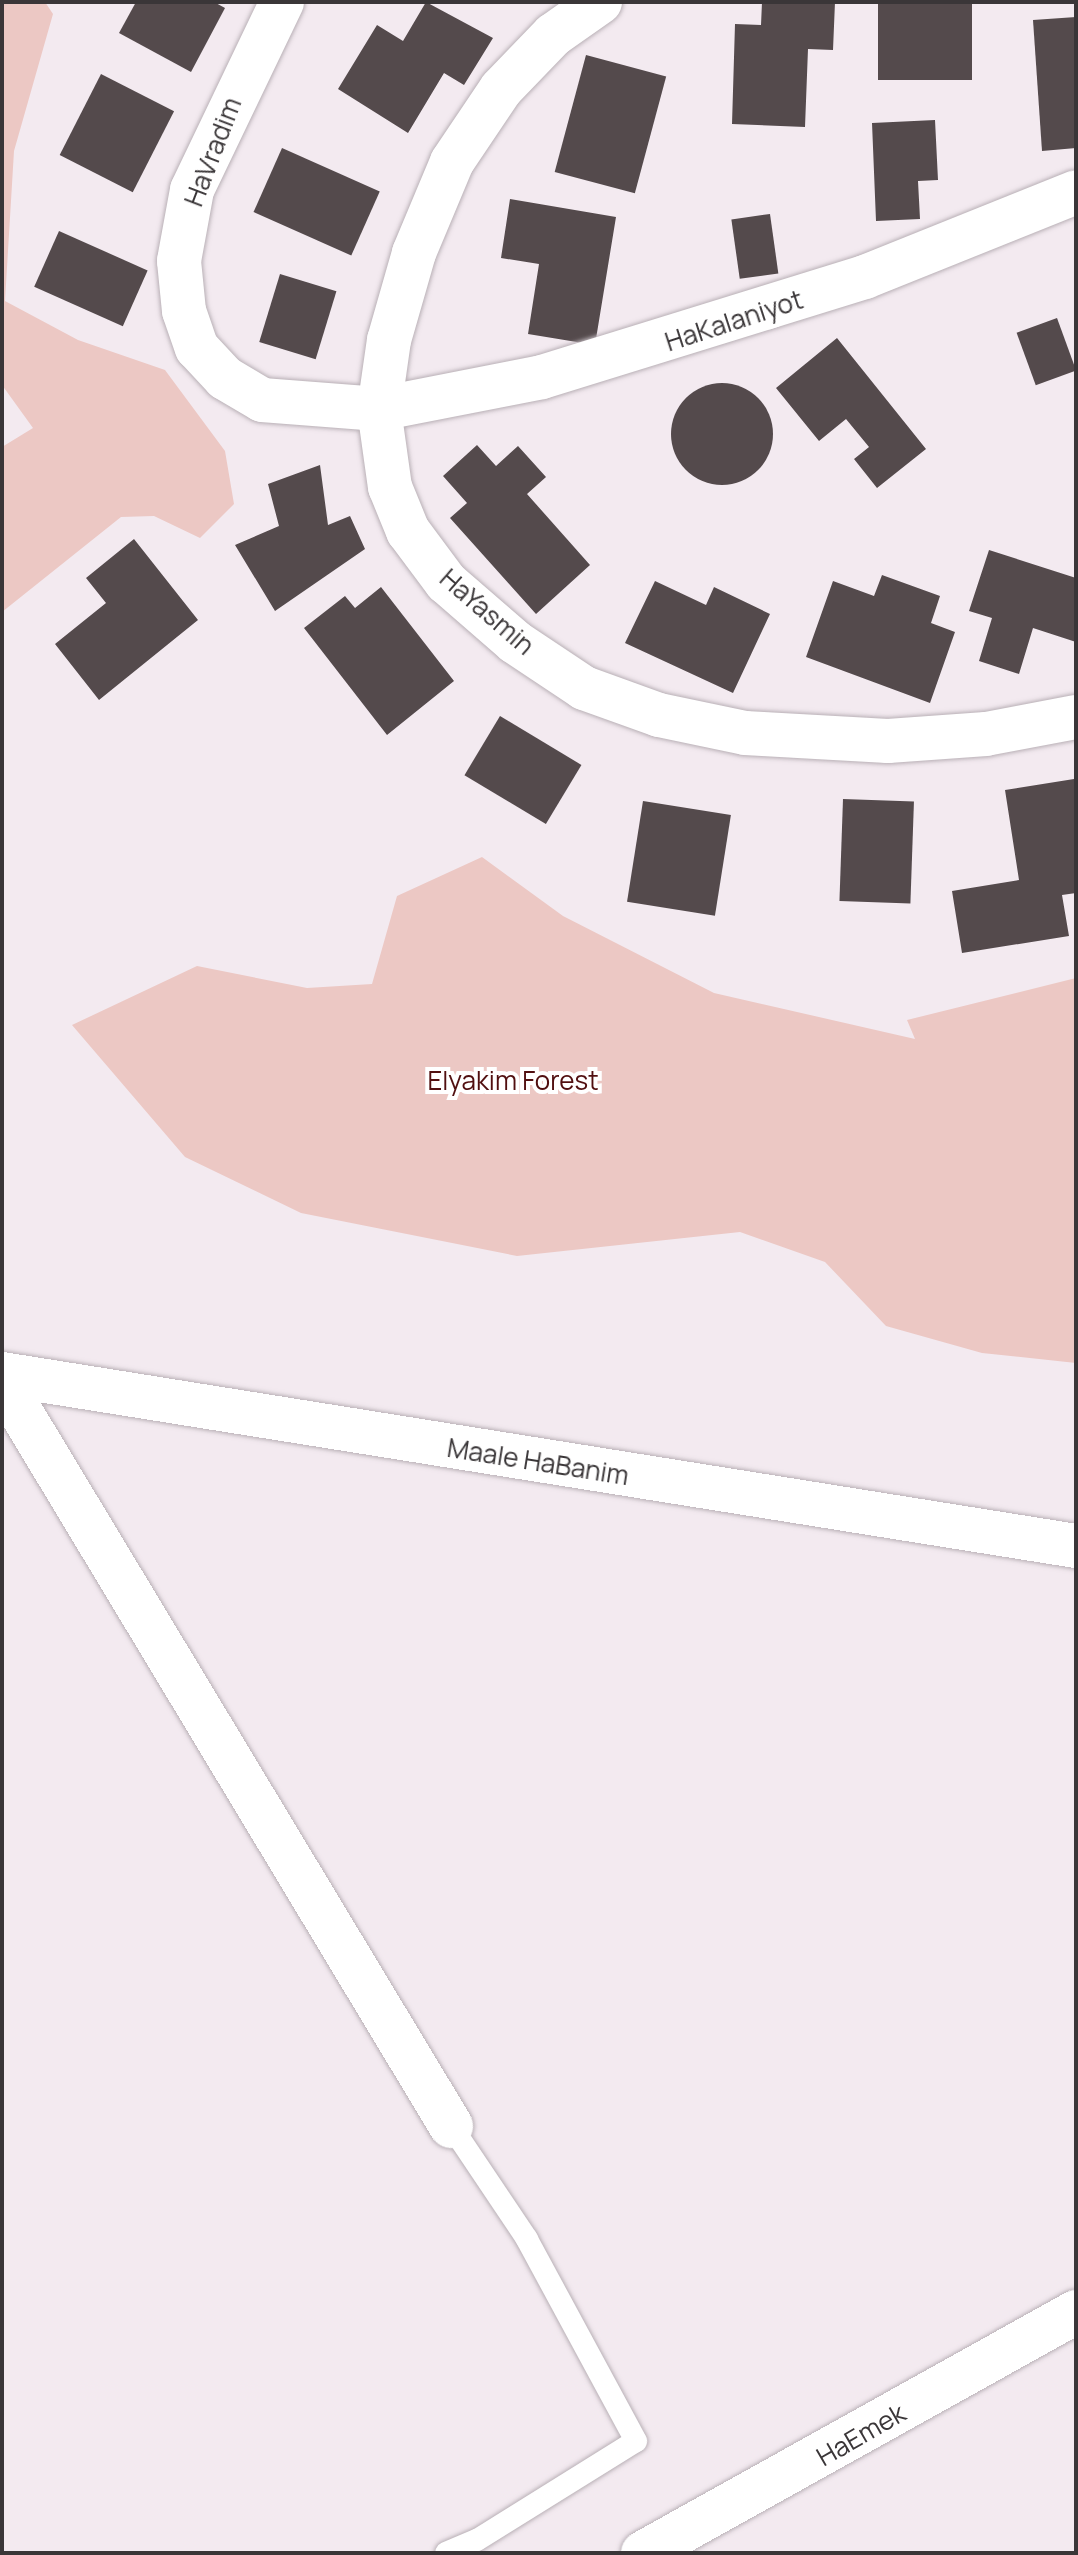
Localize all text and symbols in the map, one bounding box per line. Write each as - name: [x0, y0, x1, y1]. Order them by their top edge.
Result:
- street label: HaVradim: [178, 93, 248, 211]
- street label: HaKalaniyot: [661, 284, 807, 358]
- street label: HaYasmin: [433, 563, 541, 661]
- park label: Elyakim Forest: [427, 1065, 599, 1097]
- street label: Maale HaBanim: [445, 1432, 631, 1492]
- street label: HaEmek: [811, 2397, 911, 2473]

